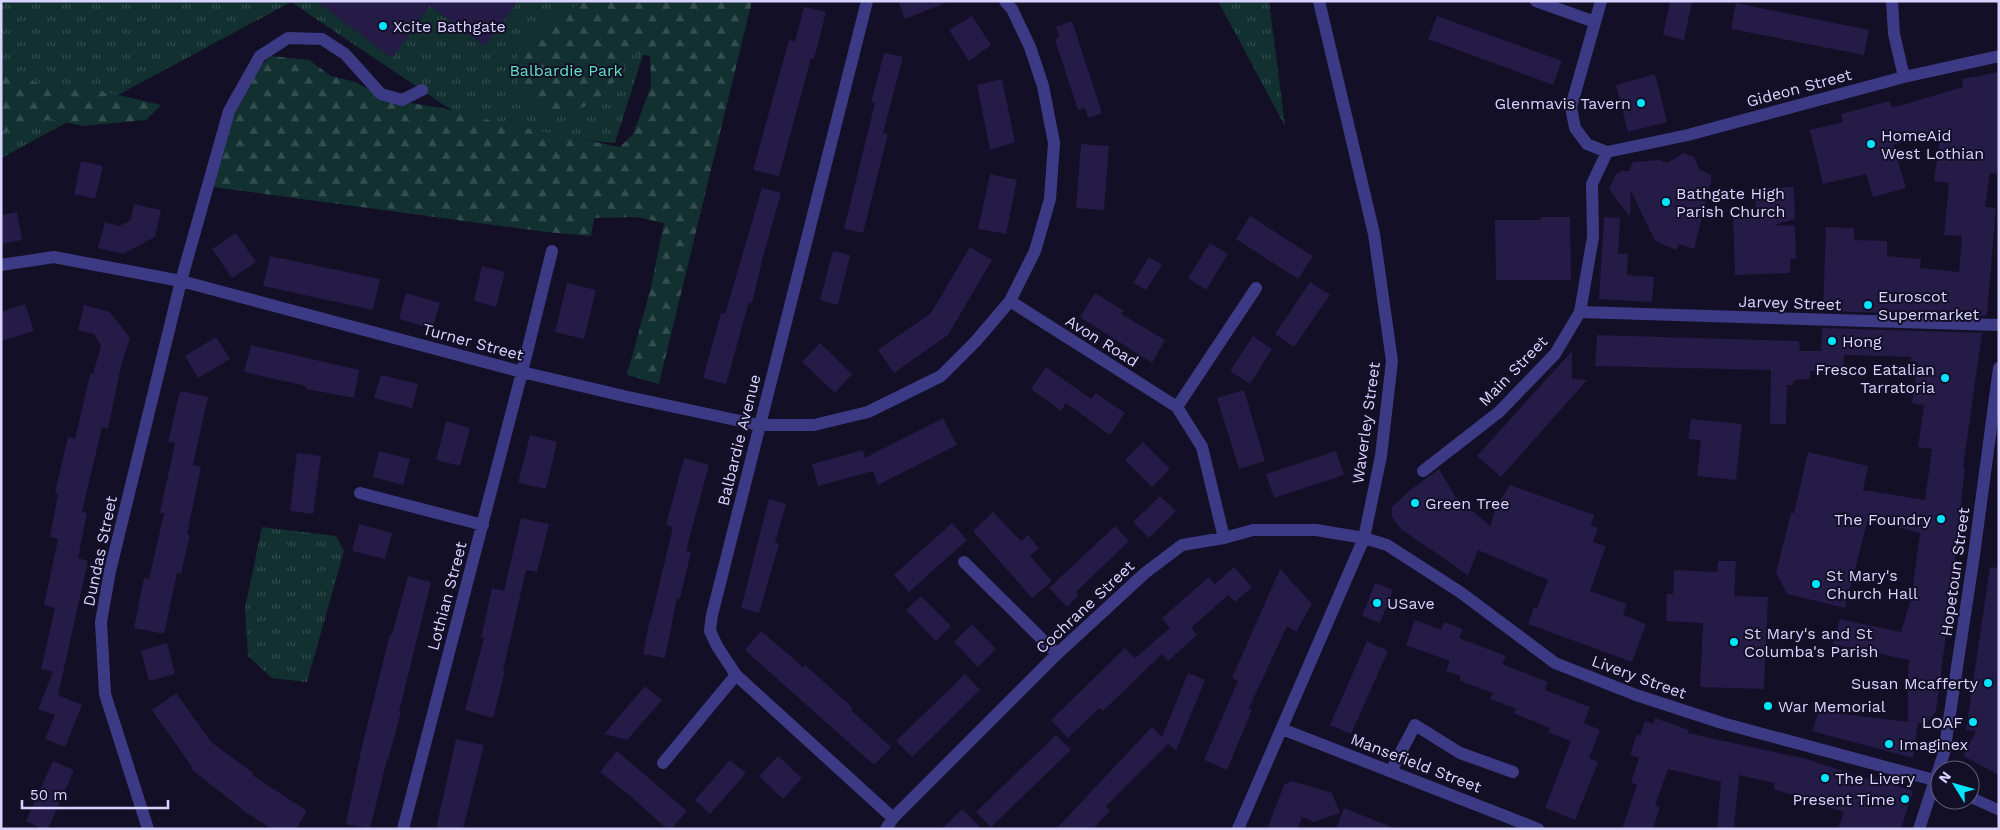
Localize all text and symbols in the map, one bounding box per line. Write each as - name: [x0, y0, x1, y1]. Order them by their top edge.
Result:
- place label: Xcite Bathgate: [393, 17, 506, 36]
- marker: Xcite Bathgate: [377, 20, 389, 32]
- park label: Balbardie Park: [509, 61, 623, 80]
- street label: Gideon Street: [1744, 65, 1854, 111]
- place label: Glenmavis Tavern: [1495, 94, 1631, 113]
- marker: Glenmavis Tavern: [1635, 97, 1647, 109]
- place label: HomeAid West Lothian: [1881, 126, 1984, 163]
- marker: HomeAid West Lothian: [1865, 138, 1877, 150]
- place label: Bathgate High Parish Church: [1676, 184, 1785, 221]
- marker: Bathgate High Parish Church: [1660, 196, 1672, 208]
- place label: Euroscot Supermarket: [1878, 287, 1979, 324]
- street label: Jarvey Street: [1738, 292, 1842, 314]
- marker: Euroscot Supermarket: [1862, 299, 1874, 311]
- street label: Avon Road: [1062, 311, 1142, 371]
- street label: Turner Street: [420, 319, 526, 365]
- street label: Main Street: [1475, 332, 1551, 410]
- place label: Hong: [1842, 332, 1882, 351]
- marker: Hong: [1826, 335, 1838, 347]
- place label: Fresco Eatalian Tarratoria: [1815, 360, 1935, 397]
- street label: Waverley Street: [1348, 361, 1384, 485]
- street label: Balbardie Avenue: [713, 372, 765, 508]
- marker: Fresco Eatalian Tarratoria: [1939, 372, 1951, 384]
- street label: Dundas Street: [79, 494, 121, 608]
- place label: Green Tree: [1425, 494, 1510, 513]
- marker: Green Tree: [1409, 497, 1421, 509]
- street label: Hopetoun Street: [1937, 506, 1973, 638]
- place label: The Foundry: [1834, 510, 1932, 529]
- marker: The Foundry: [1935, 513, 1947, 525]
- street label: Lothian Street: [423, 539, 471, 653]
- street label: Cochrane Street: [1032, 556, 1138, 657]
- place label: St Mary's Church Hall: [1826, 566, 1918, 603]
- marker: St Mary's Church Hall: [1810, 578, 1822, 590]
- place label: USave: [1387, 594, 1435, 613]
- marker: USave: [1371, 597, 1383, 609]
- place label: St Mary's and St Columba's Parish: [1744, 624, 1878, 661]
- marker: St Mary's and St Columba's Parish: [1728, 636, 1740, 648]
- street label: Livery Street: [1589, 651, 1689, 703]
- place label: Susan Mcafferty: [1851, 674, 1979, 693]
- marker: Susan Mcafferty: [1982, 677, 1994, 689]
- place label: War Memorial: [1778, 697, 1886, 716]
- marker: War Memorial: [1762, 700, 1774, 712]
- place label: LOAF: [1922, 713, 1963, 732]
- marker: LOAF: [1967, 716, 1979, 728]
- street label: Mansefield Street: [1348, 729, 1484, 797]
- place label: Imaginex: [1899, 735, 1968, 754]
- marker: Imaginex: [1883, 738, 1895, 750]
- north arrow: [1930, 760, 1980, 810]
- text: N: [1935, 768, 1954, 786]
- place label: The Livery: [1835, 769, 1916, 788]
- marker: The Livery: [1819, 772, 1831, 784]
- scale bar: [22, 778, 169, 810]
- text: 50 m: [30, 786, 67, 804]
- place label: Present Time: [1792, 790, 1895, 809]
- marker: Present Time: [1899, 793, 1911, 805]

